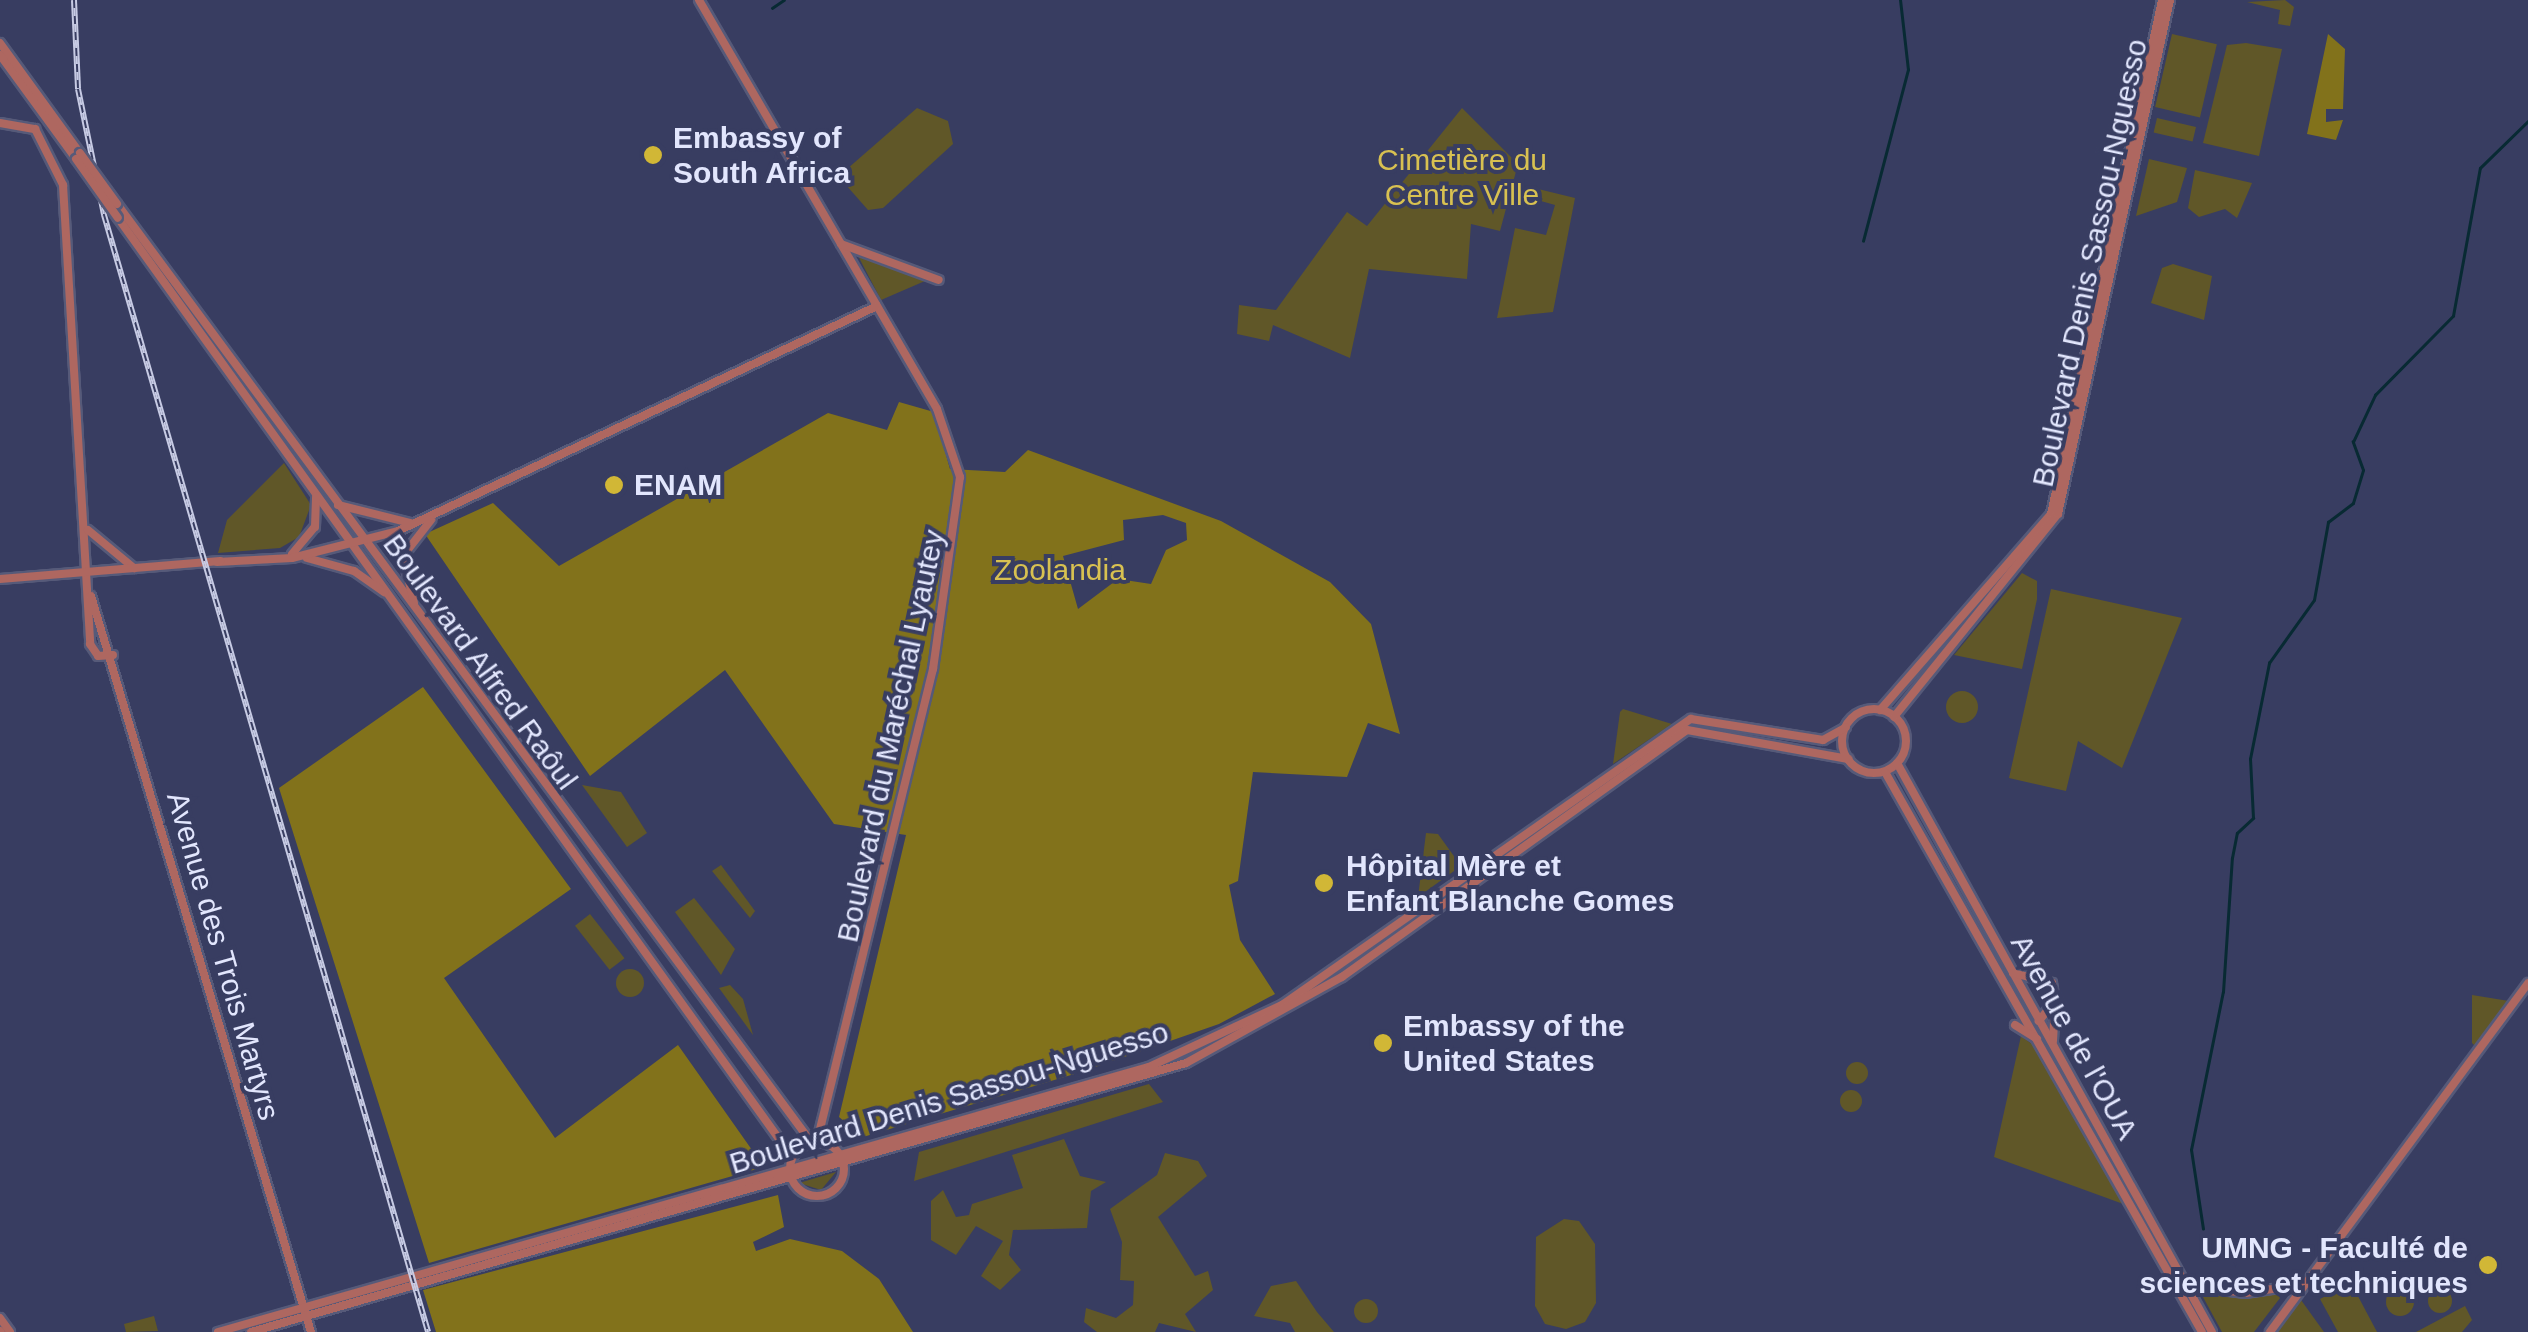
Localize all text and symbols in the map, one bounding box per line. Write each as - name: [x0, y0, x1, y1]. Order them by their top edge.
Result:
- street label: Boulevard Denis Sassou-Nguesso: [2025, 36, 2155, 490]
- place label: Embassy of South Africa: [673, 120, 851, 190]
- park label: Cimetière du Centre Ville: [1377, 142, 1547, 212]
- marker: Embassy of South Africa: [642, 144, 664, 166]
- place label: ENAM: [634, 467, 722, 503]
- marker: ENAM: [603, 474, 625, 496]
- street label: Boulevard du Maréchal Lyautey: [830, 526, 952, 946]
- street label: Boulevard Alfred Raôul: [375, 527, 585, 797]
- park label: Zoolandia: [994, 552, 1126, 588]
- street label: Avenue des Trois Martyrs: [159, 788, 287, 1124]
- place label: Hôpital Mère et Enfant Blanche Gomes: [1346, 848, 1674, 918]
- marker: Hôpital Mère et Enfant Blanche Gomes: [1311, 870, 1337, 896]
- street label: Avenue de l'OUA: [2003, 928, 2145, 1146]
- place label: Embassy of the United States: [1403, 1008, 1625, 1078]
- street label: Boulevard Denis Sassou-Nguesso: [725, 1014, 1173, 1182]
- marker: Embassy of the United States: [1372, 1032, 1394, 1054]
- place label: UMNG - Faculté de sciences et techniques: [2140, 1230, 2468, 1300]
- marker: UMNG - Faculté de sciences et techniques: [2477, 1254, 2499, 1276]

